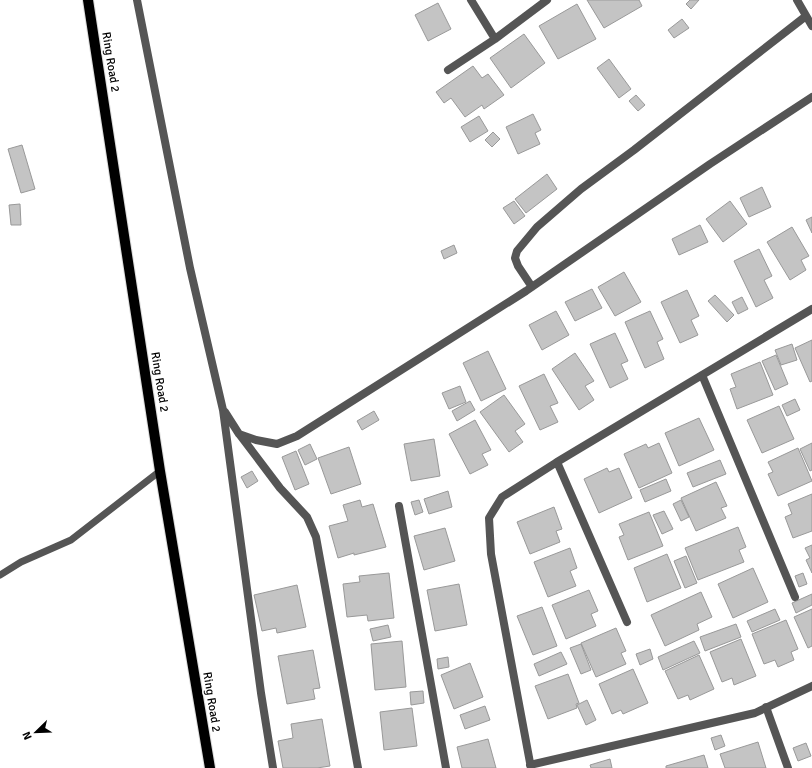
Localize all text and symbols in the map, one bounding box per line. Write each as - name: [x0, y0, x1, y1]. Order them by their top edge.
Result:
- street label: Ring Road 2: [98, 31, 123, 93]
- street label: Ring Road 2: [147, 351, 172, 413]
- street label: Ring Road 2: [199, 671, 224, 733]
- north arrow: [16, 712, 56, 752]
- text: N: [20, 730, 35, 742]

